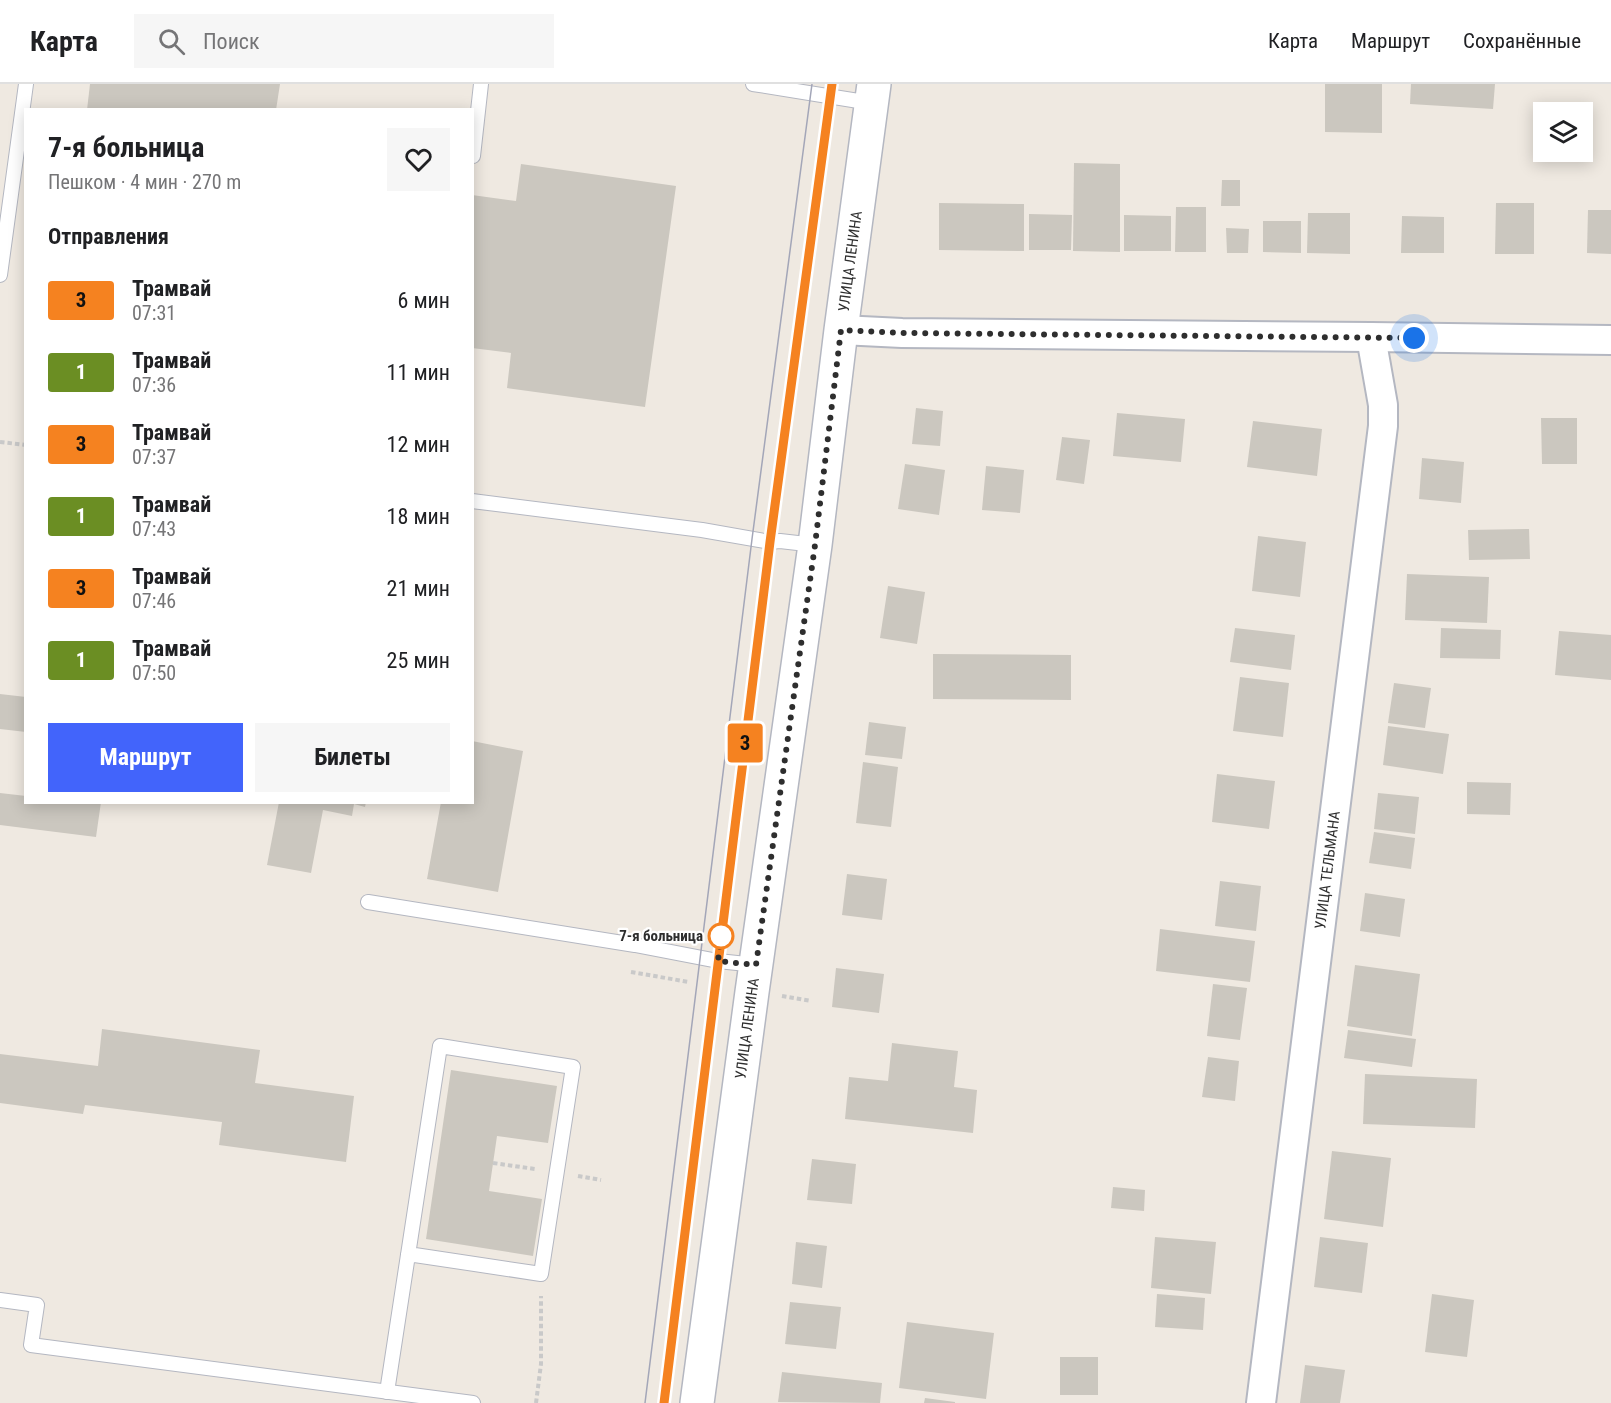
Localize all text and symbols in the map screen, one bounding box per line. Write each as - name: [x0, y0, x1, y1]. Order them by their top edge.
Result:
- search box: [134, 14, 554, 68]
- text: Карта: [30, 25, 98, 58]
- icon: search: [155, 25, 188, 58]
- text: Поиск: [203, 29, 260, 54]
- text: Карта: [1268, 29, 1318, 53]
- text: Маршрут: [1351, 29, 1430, 53]
- text: Сохранённые: [1463, 29, 1581, 53]
- map controls: [1533, 102, 1593, 162]
- button: layers: [1533, 102, 1593, 162]
- button: heart: [387, 128, 450, 191]
- text: 7-я больница: [48, 131, 204, 164]
- text: Пешком · 4 мин · 270 m: [48, 170, 241, 194]
- street label: УЛИЦА ЛЕНИНА: [835, 209, 866, 313]
- text: Отправления: [48, 224, 169, 249]
- text: Трамвай: [132, 276, 211, 301]
- text: 3: [76, 288, 86, 312]
- text: 6 мин: [397, 288, 450, 313]
- text: 07:31: [132, 301, 176, 325]
- your location: [1399, 323, 1429, 353]
- text: Трамвай: [132, 348, 211, 373]
- text: 1: [76, 360, 86, 384]
- text: 11 мин: [387, 360, 450, 385]
- text: 07:36: [132, 373, 176, 397]
- text: Трамвай: [132, 420, 211, 445]
- text: 3: [76, 432, 86, 456]
- text: 12 мин: [387, 432, 450, 457]
- text: 07:37: [132, 445, 176, 469]
- text: Трамвай: [132, 492, 211, 517]
- text: 1: [76, 504, 86, 528]
- text: 18 мин: [387, 504, 450, 529]
- text: 07:43: [132, 517, 176, 541]
- text: Трамвай: [132, 564, 211, 589]
- text: 3: [76, 576, 86, 600]
- text: 21 мин: [387, 576, 450, 601]
- text: 07:46: [132, 589, 176, 613]
- text: Трамвай: [132, 636, 211, 661]
- text: 1: [76, 648, 86, 672]
- text: 25 мин: [387, 648, 450, 673]
- text: 07:50: [132, 661, 176, 685]
- button: Маршрут: [48, 723, 243, 792]
- button: Билеты: [255, 723, 450, 792]
- line badge: 3: [726, 724, 765, 762]
- text: 3: [740, 731, 750, 755]
- street label: УЛИЦА ТЕЛЬМАНА: [1311, 810, 1344, 930]
- marker: 7-я больница: [708, 923, 734, 949]
- place label: 7-я больница: [619, 927, 703, 945]
- street label: УЛИЦА ЛЕНИНА: [731, 976, 763, 1080]

